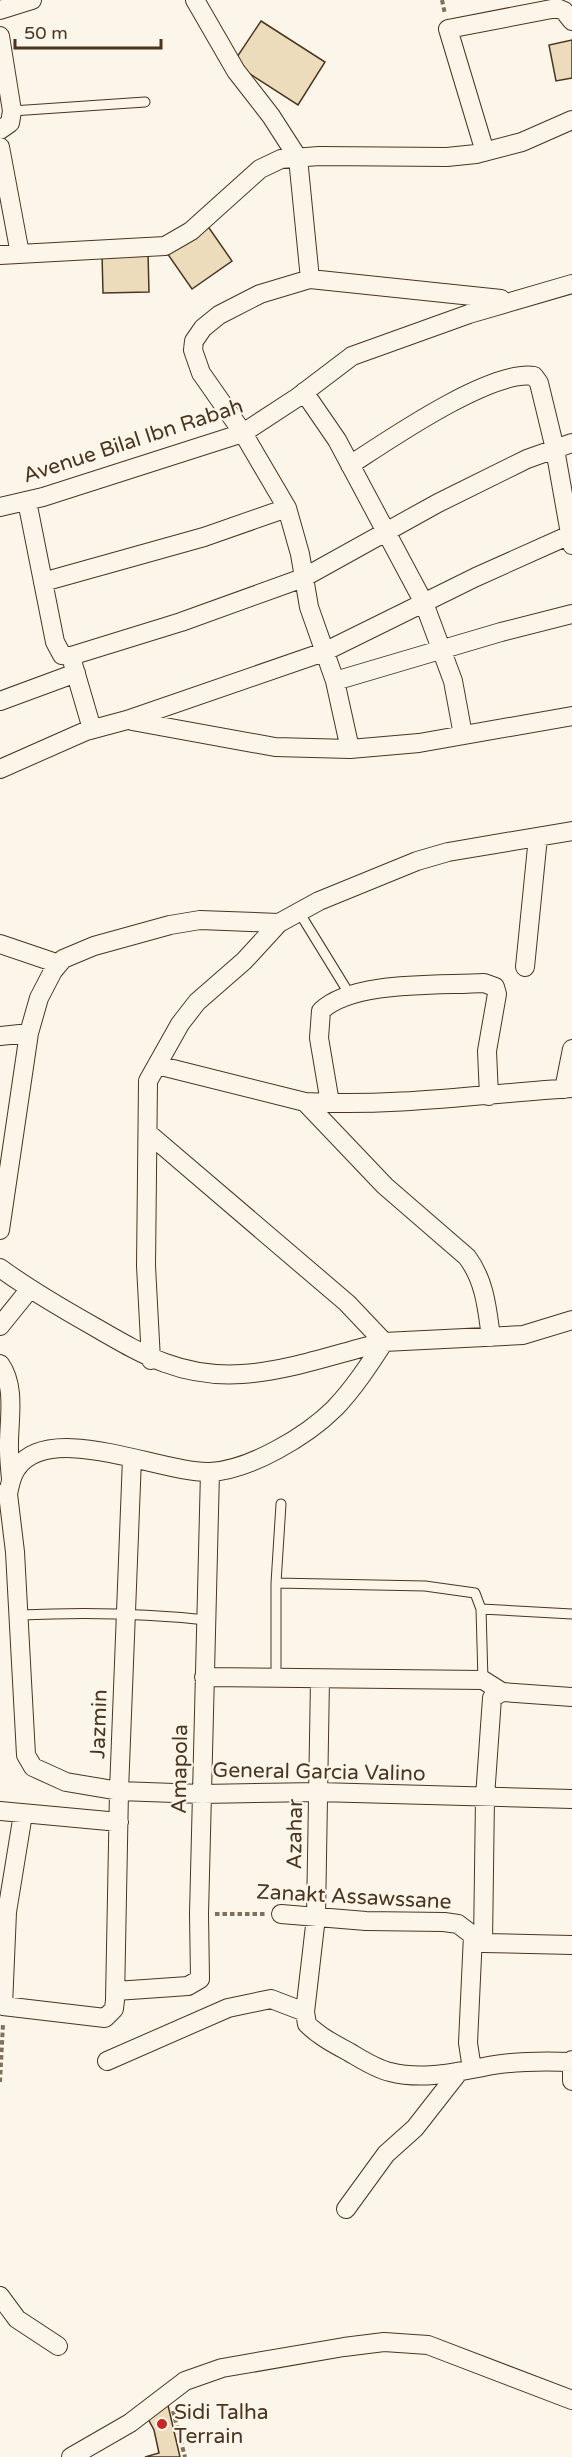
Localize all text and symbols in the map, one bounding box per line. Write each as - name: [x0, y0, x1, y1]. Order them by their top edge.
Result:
- scale bar: [15, 12, 160, 50]
- text: 50 m: [24, 22, 68, 44]
- street label: Avenue Bilal Ibn Rabah: [20, 394, 246, 488]
- street label: Jazmin: [85, 1689, 113, 1759]
- street label: Amapola: [167, 1724, 193, 1814]
- street label: General Garcia Valino: [212, 1758, 426, 1786]
- street label: Azahar: [282, 1799, 308, 1869]
- street label: Zanakt Assawssane: [256, 1879, 452, 1915]
- place label: Sidi Talha Terrain: [174, 2400, 269, 2449]
- marker: Sidi Talha Terrain: [155, 2417, 169, 2431]

